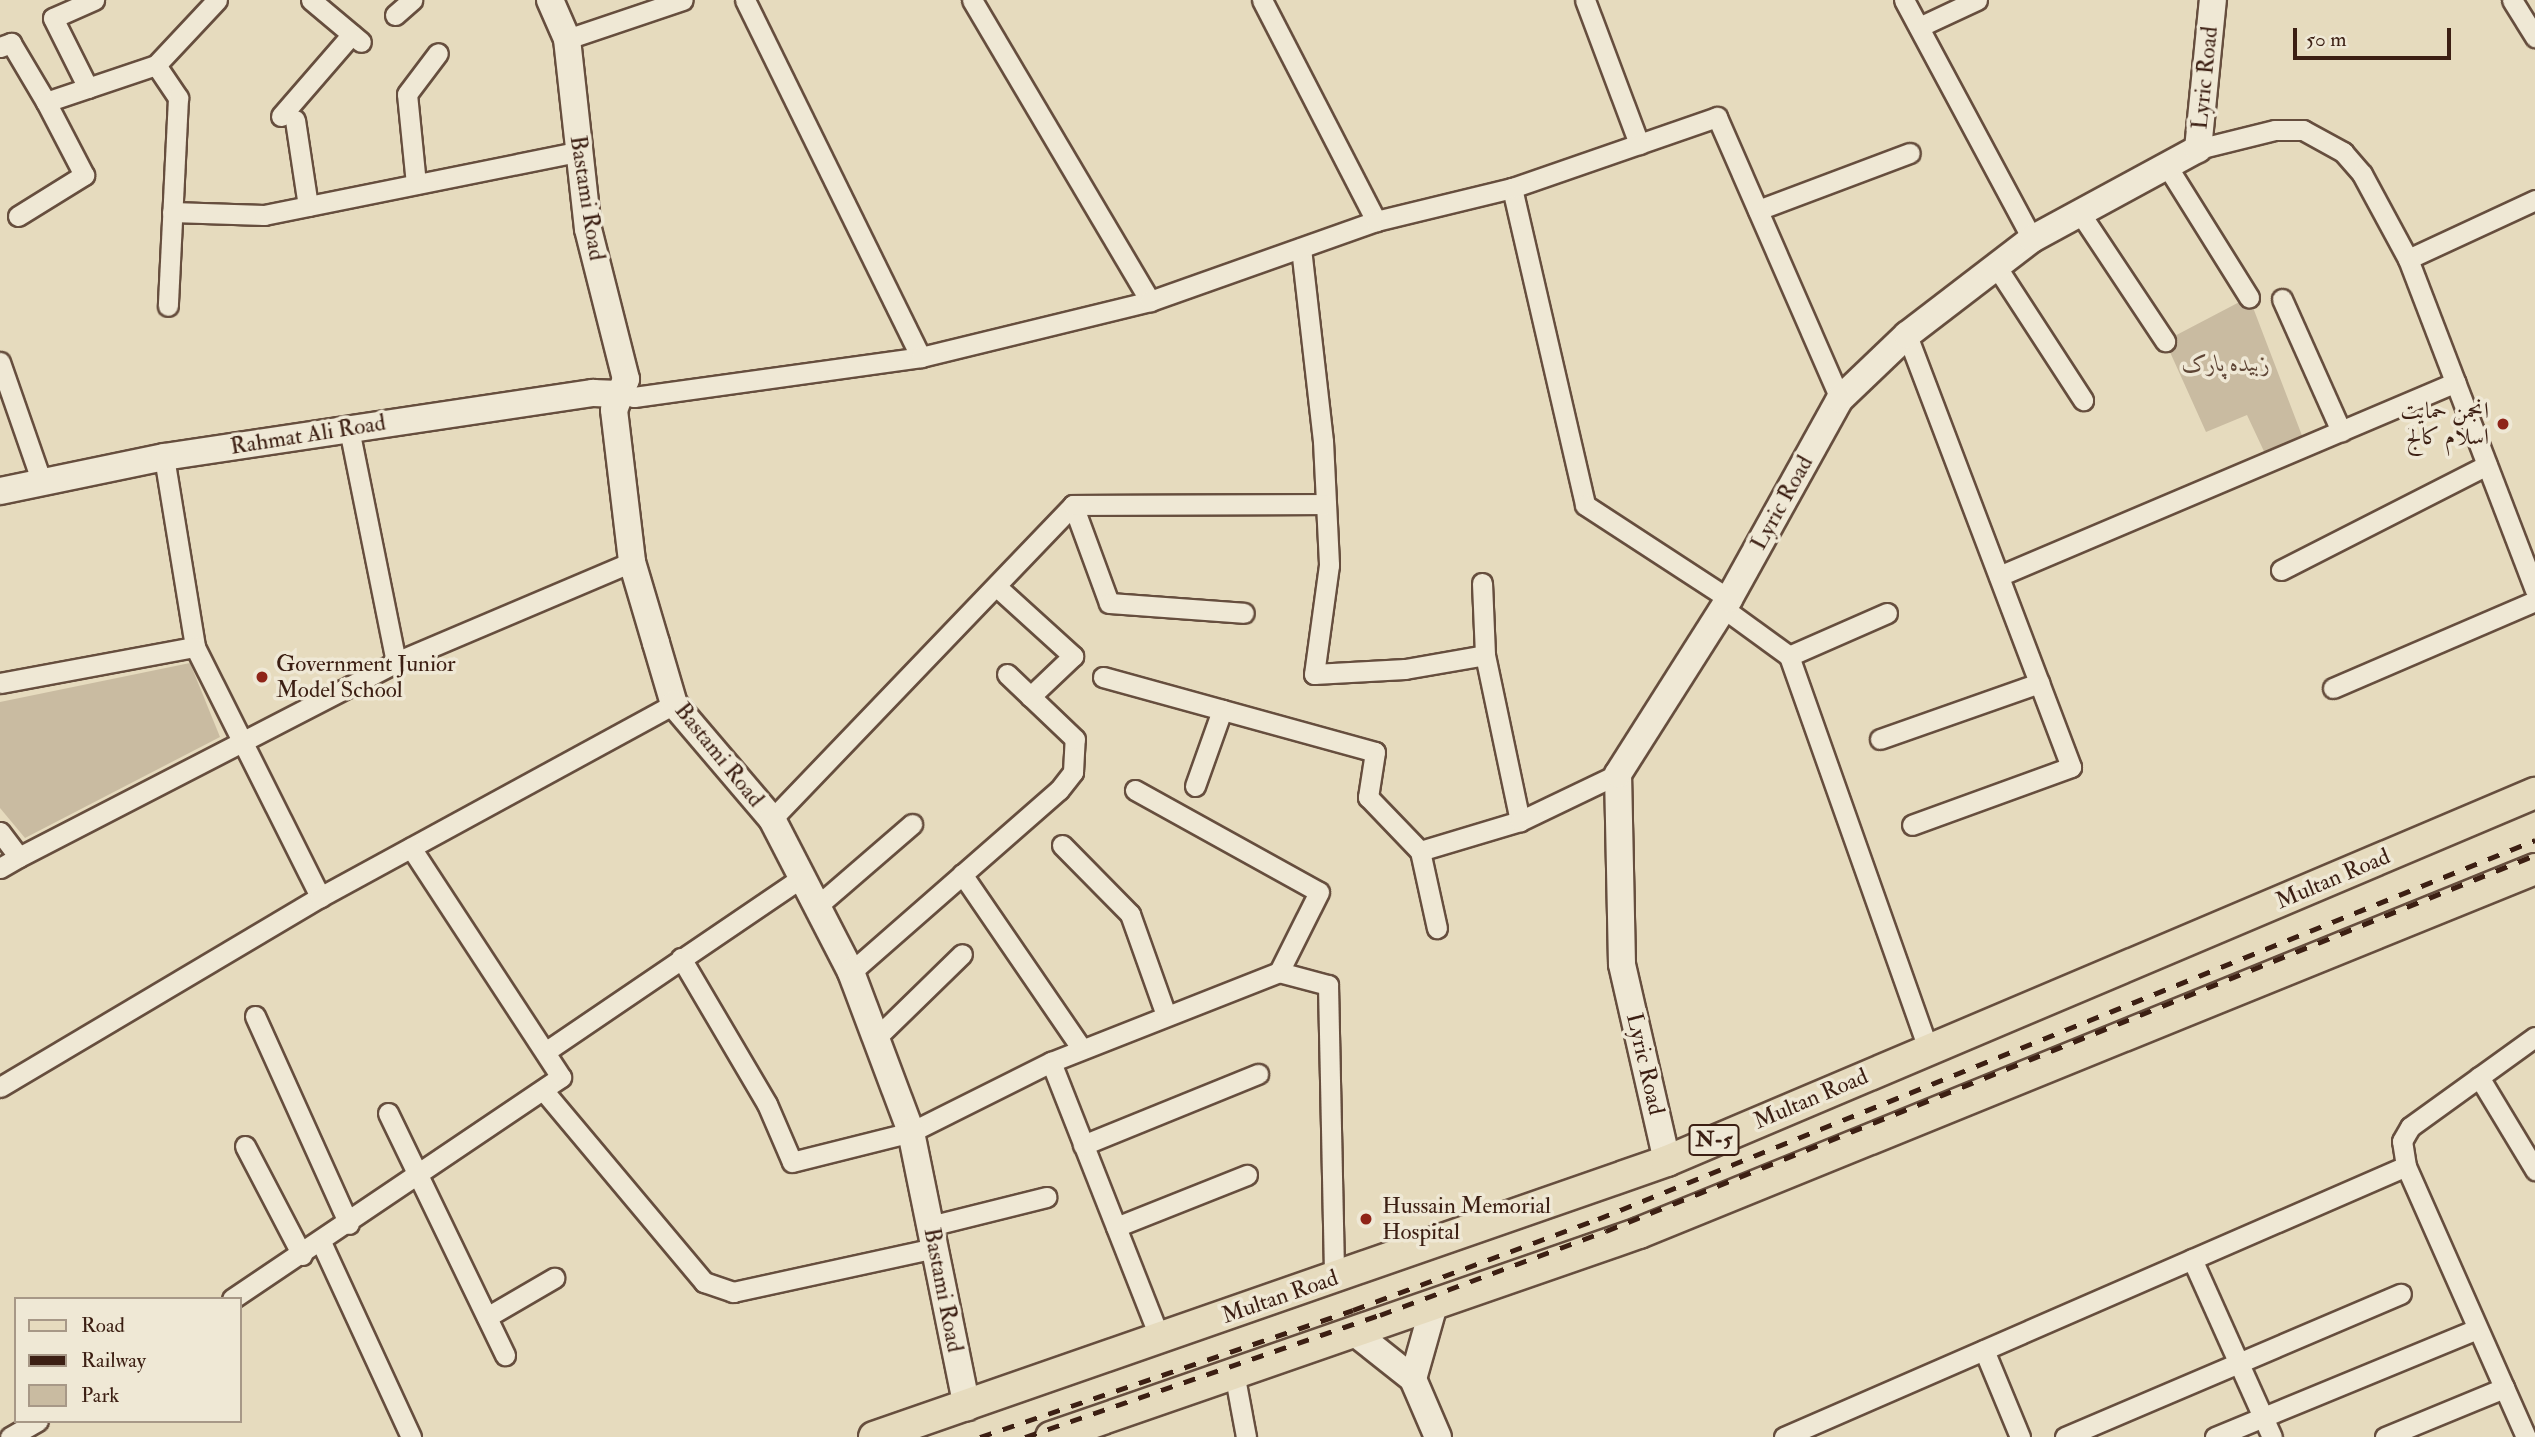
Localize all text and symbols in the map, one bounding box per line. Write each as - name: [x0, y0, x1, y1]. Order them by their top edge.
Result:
- scale bar: [2297, 14, 2454, 58]
- street label: Lyric Road: [2186, 25, 2224, 131]
- text: 50 m: [2306, 26, 2347, 53]
- street label: Bastami Road: [563, 134, 611, 262]
- park label: زبیدہ پارک: [2182, 350, 2270, 378]
- place label: انجمن حمایتِ اسلام کالج: [2401, 397, 2489, 451]
- street label: Rahmat Ali Road: [228, 409, 388, 461]
- marker: انجمن حمایتِ اسلام کالج: [2495, 416, 2511, 432]
- street label: Lyric Road: [1745, 451, 1819, 555]
- place label: Government Junior Model School: [276, 650, 456, 704]
- marker: Government Junior Model School: [254, 669, 270, 685]
- street label: Bastami Road: [669, 697, 769, 813]
- street label: Multan Road: [2272, 843, 2394, 915]
- street label: Lyric Road: [1620, 1010, 1670, 1118]
- street label: Multan Road: [1750, 1063, 1872, 1135]
- road number: N-5: [1688, 1122, 1740, 1158]
- place label: Hussain Memorial Hospital: [1382, 1192, 1551, 1246]
- marker: Hussain Memorial Hospital: [1356, 1209, 1376, 1229]
- street label: Bastami Road: [917, 1225, 969, 1355]
- street label: Multan Road: [1218, 1264, 1342, 1330]
- legend: [14, 1297, 242, 1423]
- text: Road: [81, 1312, 125, 1339]
- text: Railway: [81, 1347, 146, 1374]
- text: Park: [81, 1382, 119, 1409]

